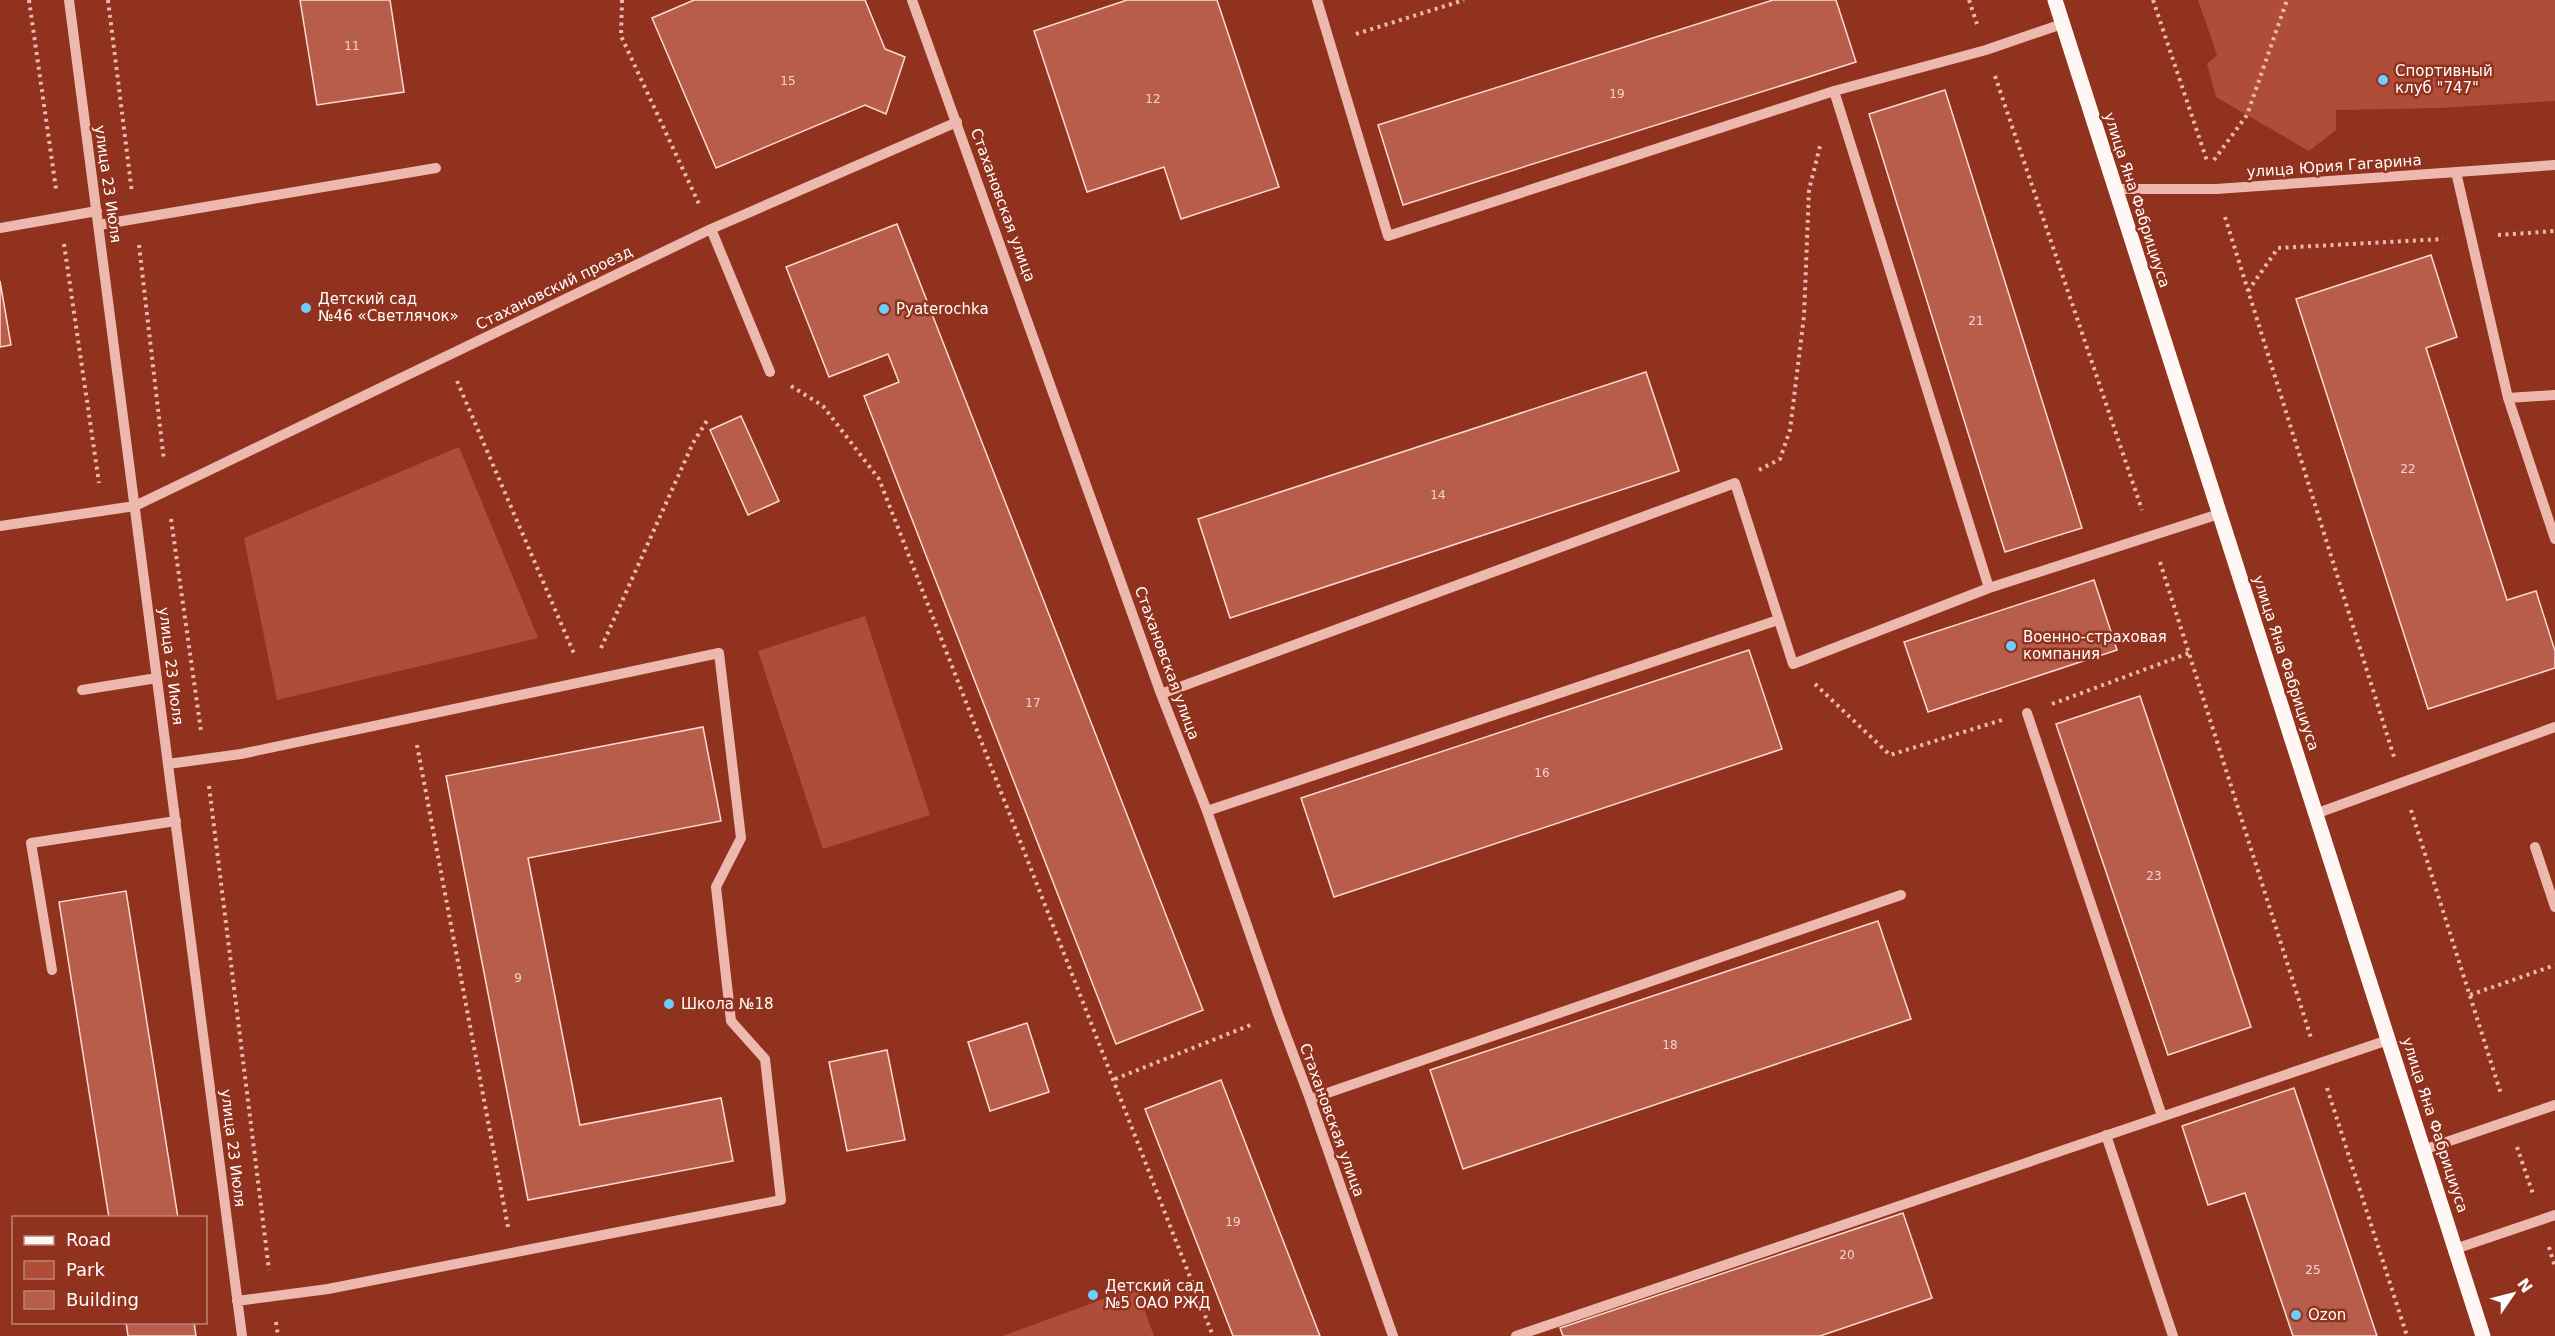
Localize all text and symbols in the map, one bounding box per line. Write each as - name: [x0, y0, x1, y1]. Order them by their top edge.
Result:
- house number: 11: [344, 39, 360, 53]
- place label: Спортивный клуб "747": [2395, 62, 2493, 97]
- marker: Спортивный клуб "747": [2376, 73, 2390, 87]
- house number: 15: [780, 74, 796, 88]
- house number: 19: [1609, 87, 1625, 101]
- house number: 12: [1145, 92, 1161, 106]
- street label: улица Яна Фабрициуса: [2100, 110, 2174, 290]
- street label: улица 23 Июля: [91, 124, 125, 244]
- street label: Стахановская улица: [967, 126, 1039, 284]
- street label: улица Юрия Гагарина: [2246, 151, 2422, 181]
- street label: Стахановский проезд: [473, 242, 635, 334]
- place label: Детский сад №46 «Светлячок»: [318, 290, 459, 325]
- place label: Pyaterochka: [896, 300, 989, 318]
- marker: Детский сад №46 «Светлячок»: [299, 301, 313, 315]
- marker: Pyaterochka: [877, 302, 891, 316]
- house number: 21: [1968, 314, 1984, 328]
- house number: 22: [2400, 462, 2416, 476]
- house number: 14: [1430, 488, 1446, 502]
- street label: улица Яна Фабрициуса: [2249, 573, 2323, 753]
- street label: Стахановская улица: [1131, 584, 1203, 742]
- street label: улица 23 Июля: [155, 606, 187, 726]
- place label: Военно-страховая компания: [2023, 628, 2167, 663]
- marker: Военно-страховая компания: [2004, 639, 2018, 653]
- house number: 17: [1025, 696, 1041, 710]
- house number: 16: [1534, 766, 1550, 780]
- house number: 23: [2146, 869, 2162, 883]
- house number: 9: [514, 971, 522, 985]
- place label: Школа №18: [681, 995, 774, 1013]
- marker: Школа №18: [662, 997, 676, 1011]
- street label: улица Яна Фабрициуса: [2398, 1035, 2472, 1215]
- house number: 18: [1662, 1038, 1678, 1052]
- street label: Стахановская улица: [1296, 1041, 1368, 1199]
- street label: улица 23 Июля: [217, 1088, 249, 1208]
- house number: 19: [1225, 1215, 1241, 1229]
- legend: [12, 1216, 207, 1324]
- text: Road: [66, 1229, 111, 1250]
- house number: 20: [1839, 1248, 1855, 1262]
- text: Park: [66, 1259, 105, 1280]
- house number: 25: [2305, 1263, 2321, 1277]
- north arrow: [2483, 1264, 2543, 1324]
- text: N: [2513, 1275, 2536, 1297]
- place label: Детский сад №5 ОАО РЖД: [1105, 1277, 1210, 1312]
- marker: Детский сад №5 ОАО РЖД: [1086, 1288, 1100, 1302]
- text: Building: [66, 1289, 139, 1310]
- place label: Ozon: [2308, 1306, 2346, 1324]
- marker: Ozon: [2289, 1308, 2303, 1322]

